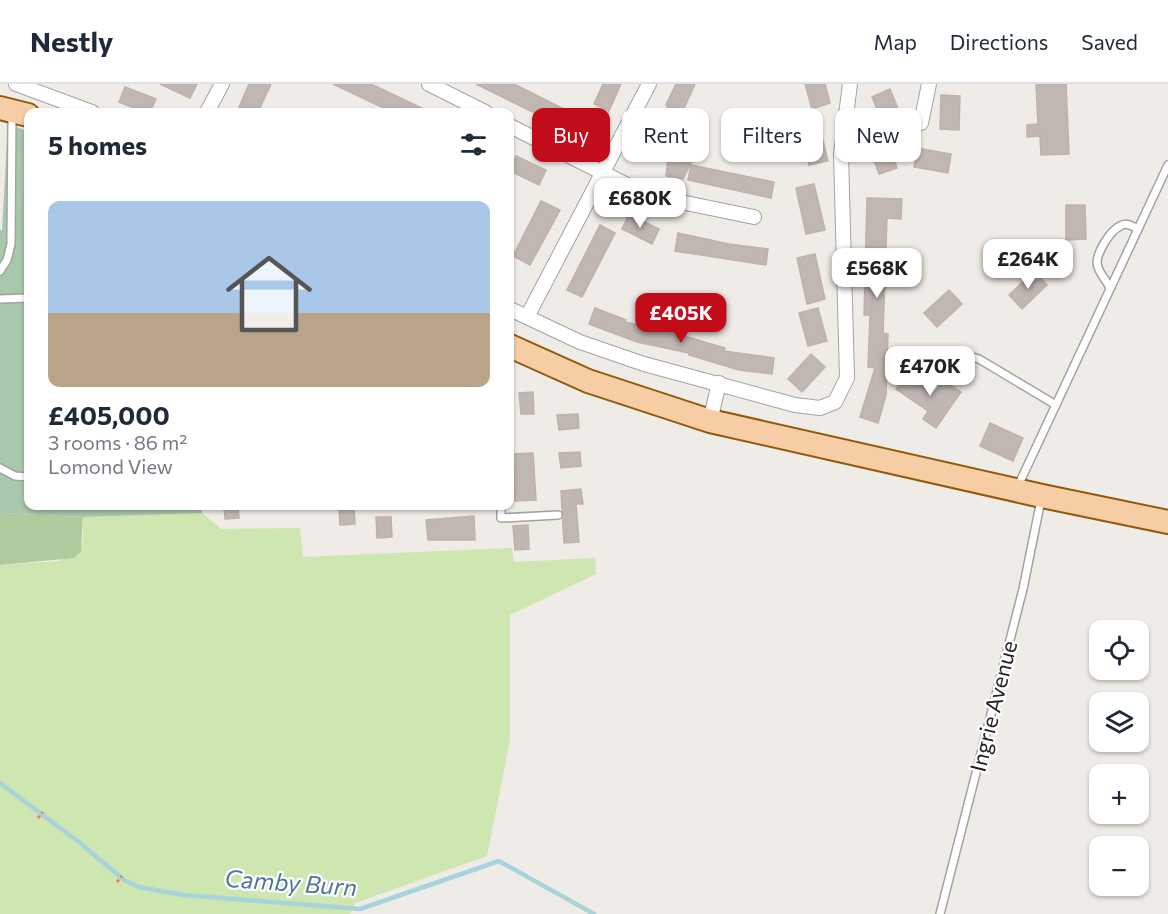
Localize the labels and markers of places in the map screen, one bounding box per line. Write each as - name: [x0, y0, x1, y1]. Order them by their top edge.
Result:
- pin: £680K: [598, 178, 682, 229]
- pin: £264K: [986, 239, 1070, 290]
- pin: £568K: [835, 248, 919, 299]
- pin: £405K: [639, 293, 723, 344]
- pin: £470K: [888, 346, 972, 397]

